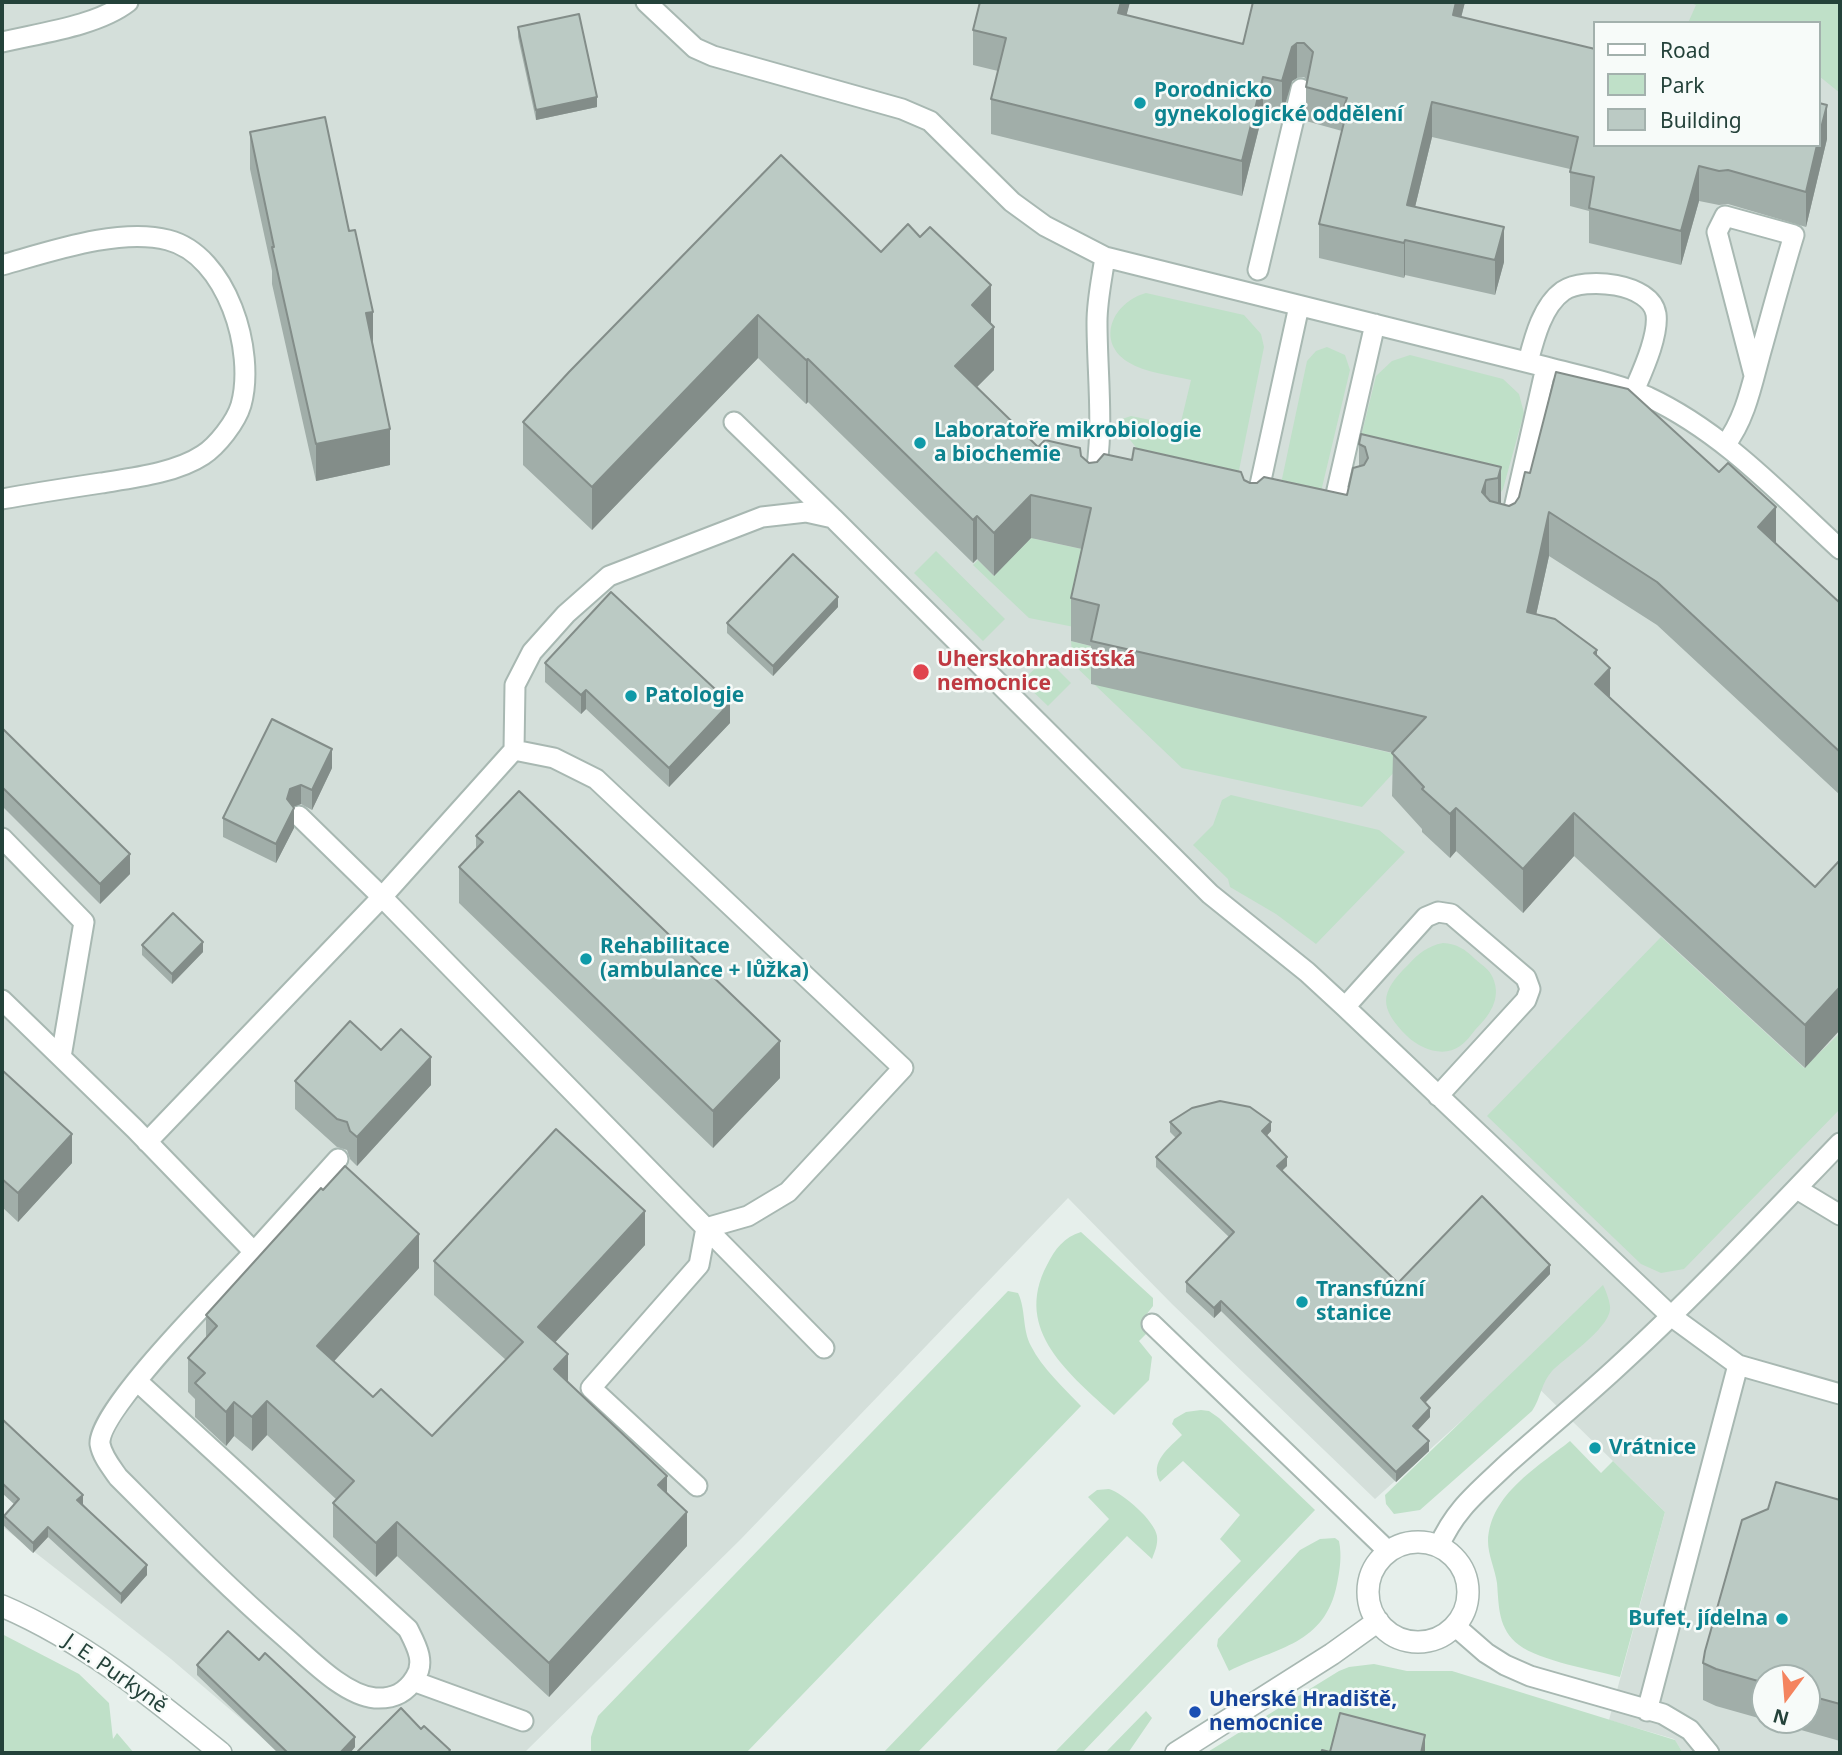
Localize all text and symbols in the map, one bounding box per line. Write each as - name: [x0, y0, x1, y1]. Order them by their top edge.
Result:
- legend: [1594, 21, 1821, 147]
- text: Road: [1660, 36, 1710, 64]
- text: Park: [1660, 71, 1704, 99]
- place label: Porodnicko gynekologické oddělení: [1154, 78, 1403, 128]
- marker: Porodnicko gynekologické oddělení: [1132, 95, 1148, 111]
- text: Building: [1660, 106, 1742, 134]
- place label: Laboratoře mikrobiologie a biochemie: [934, 418, 1201, 468]
- marker: Laboratoře mikrobiologie a biochemie: [912, 435, 928, 451]
- place label: Uherskohradišťská nemocnice: [937, 647, 1136, 697]
- marker: Uherskohradišťská nemocnice: [911, 662, 931, 682]
- place label: Patologie: [645, 683, 744, 709]
- marker: Patologie: [623, 688, 639, 704]
- place label: Rehabilitace (ambulance + lůžka): [600, 934, 809, 984]
- marker: Rehabilitace (ambulance + lůžka): [578, 951, 594, 967]
- place label: Transfúzní stanice: [1316, 1277, 1425, 1327]
- marker: Transfúzní stanice: [1294, 1294, 1310, 1310]
- place label: Vrátnice: [1609, 1435, 1696, 1461]
- marker: Vrátnice: [1587, 1440, 1603, 1456]
- place label: Bufet, jídelna: [1628, 1606, 1768, 1632]
- marker: Bufet, jídelna: [1774, 1611, 1790, 1627]
- street label: J. E. Purkyně: [58, 1629, 172, 1719]
- north arrow: [1751, 1664, 1821, 1734]
- place label: Uherské Hradiště, nemocnice: [1209, 1687, 1397, 1737]
- text: N: [1770, 1703, 1792, 1732]
- marker: Uherské Hradiště, nemocnice: [1187, 1704, 1203, 1720]

